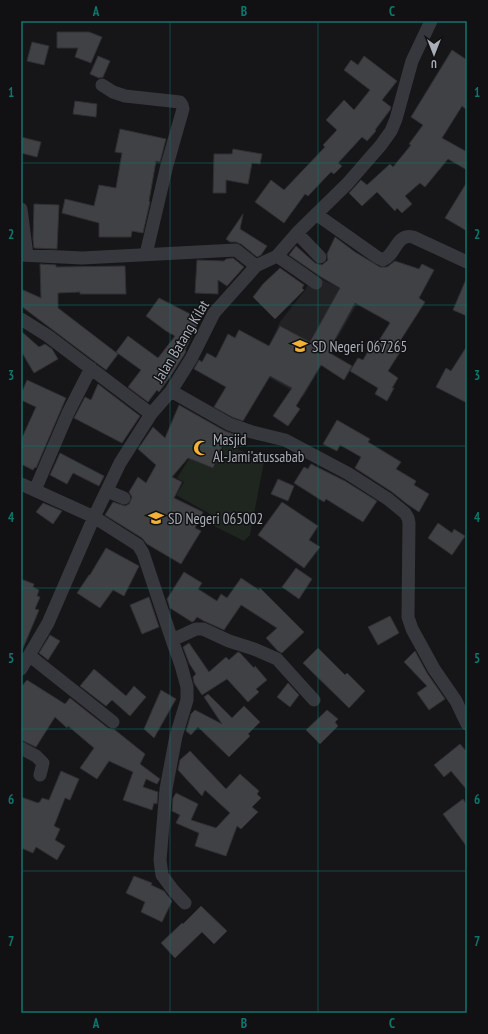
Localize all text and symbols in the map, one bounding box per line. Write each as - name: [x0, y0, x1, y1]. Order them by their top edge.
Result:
- text: A: [92, 3, 100, 20]
- text: B: [241, 3, 247, 20]
- text: C: [389, 3, 395, 20]
- north arrow: [414, 34, 454, 74]
- text: U: [431, 57, 437, 71]
- text: 1: [8, 84, 14, 101]
- text: 1: [474, 84, 480, 101]
- text: 2: [8, 226, 14, 243]
- text: 2: [474, 226, 480, 243]
- street label: Jalan Batang Kilat: [148, 296, 213, 386]
- school or university icon: SD Negeri 067265: [291, 337, 309, 355]
- place label: SD Negeri 067265: [312, 337, 407, 356]
- text: 3: [8, 367, 14, 384]
- text: 3: [474, 367, 480, 384]
- place label: Masjid Al-Jami'atussabab: [213, 430, 304, 466]
- mosque icon: Masjid Al-Jami'atussabab: [192, 439, 210, 457]
- text: 4: [8, 509, 15, 526]
- school or university icon: SD Negeri 065002: [147, 509, 165, 527]
- place label: SD Negeri 065002: [168, 509, 263, 528]
- text: 4: [474, 509, 481, 526]
- text: 5: [8, 650, 14, 667]
- text: 5: [474, 650, 480, 667]
- text: 6: [8, 791, 14, 808]
- text: 6: [474, 791, 480, 808]
- text: 7: [8, 933, 14, 950]
- text: 7: [474, 933, 480, 950]
- text: A: [92, 1015, 100, 1032]
- text: B: [241, 1015, 247, 1032]
- text: C: [389, 1015, 395, 1032]

